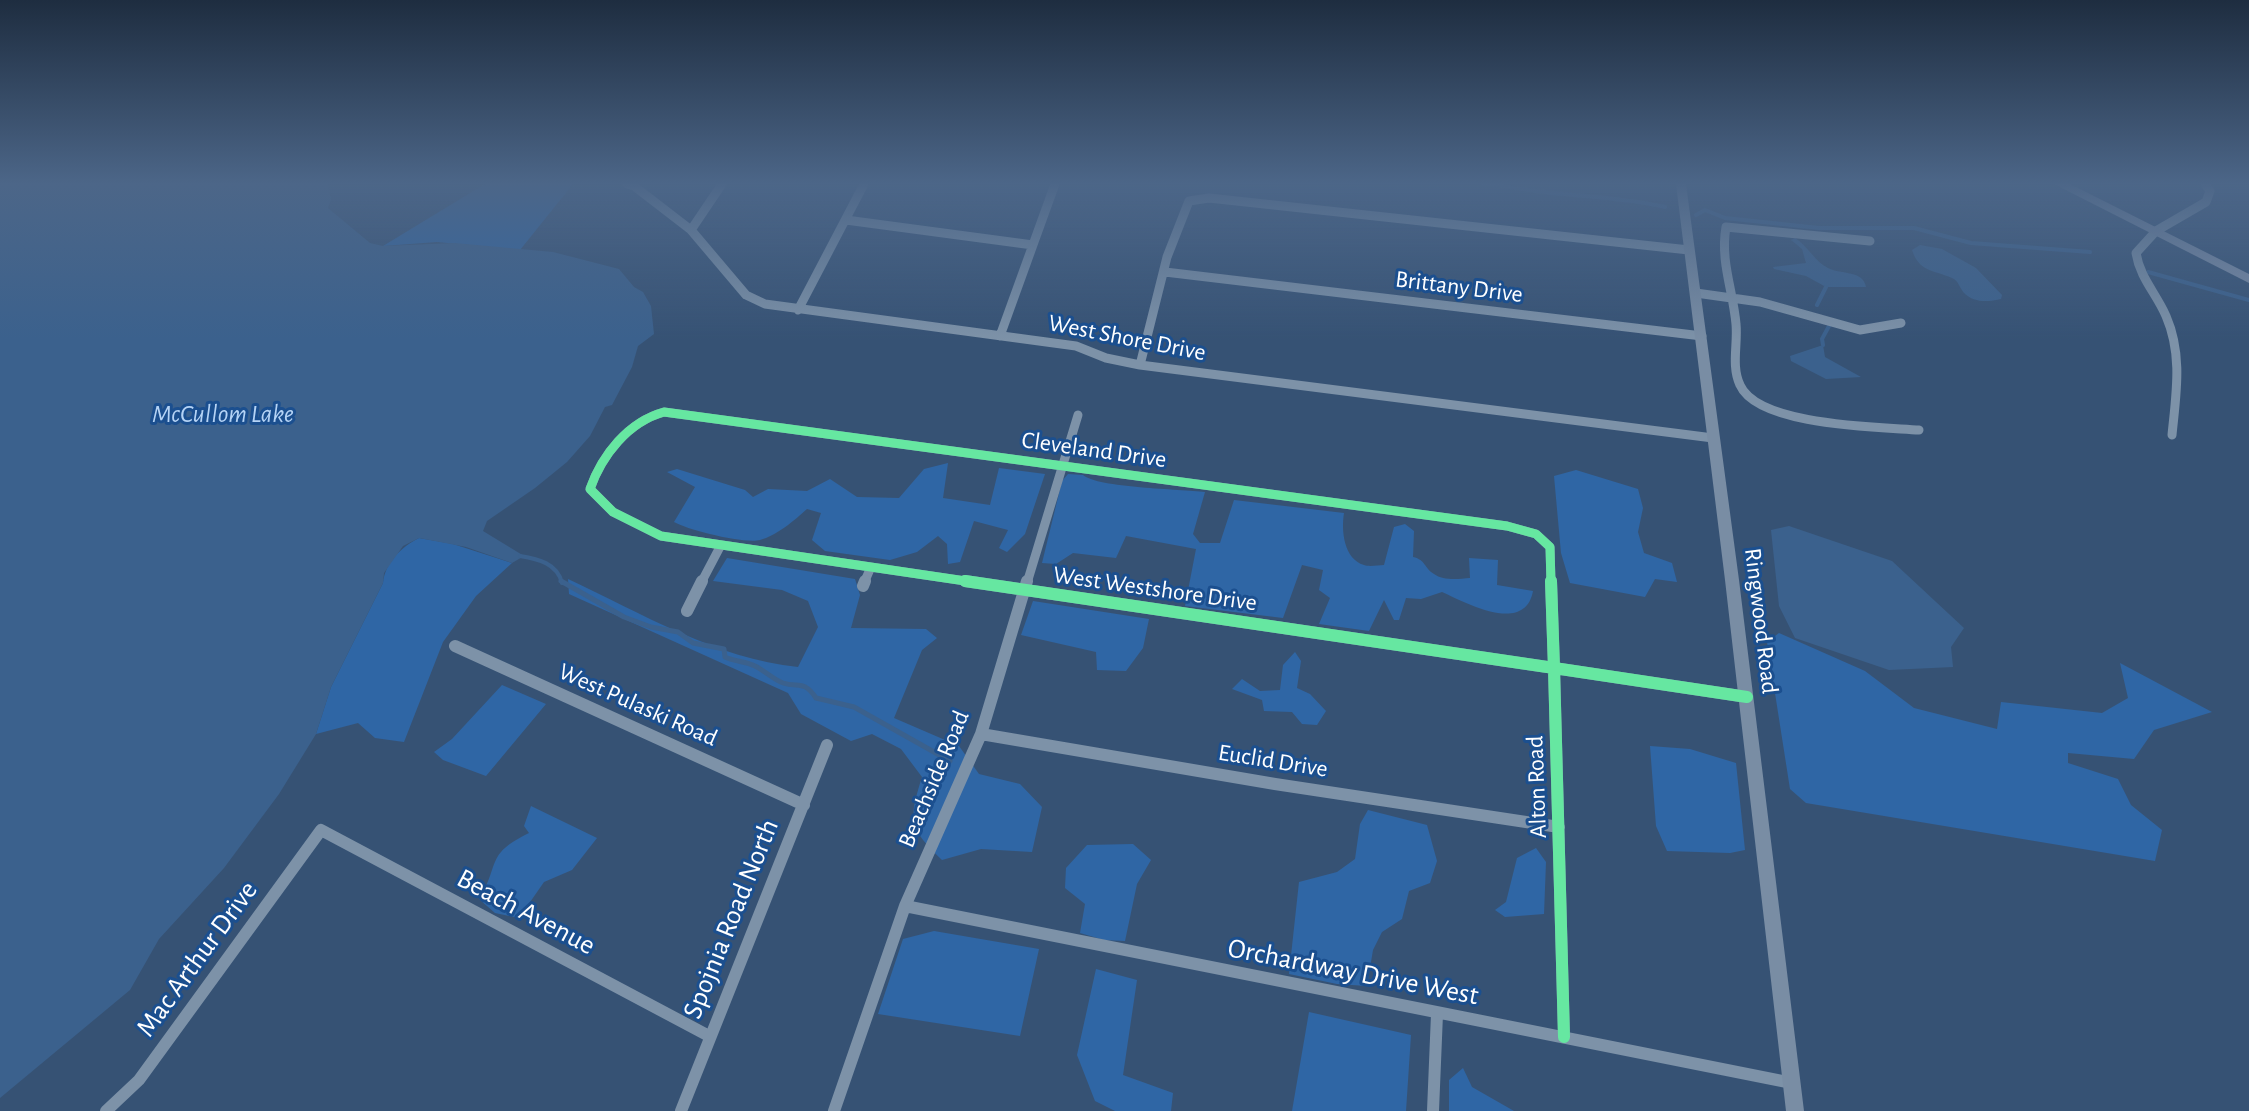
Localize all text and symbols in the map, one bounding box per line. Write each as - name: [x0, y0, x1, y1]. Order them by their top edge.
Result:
- street label: Brittany Drive: [1394, 265, 1524, 309]
- street label: West Shore Drive: [1046, 309, 1208, 367]
- water label: McCullom Lake: [152, 398, 294, 430]
- street label: Cleveland Drive: [1020, 426, 1168, 474]
- street label: Ringwood Road: [1738, 546, 1784, 696]
- street label: West Westshore Drive: [1051, 560, 1259, 618]
- street label: West Pulaski Road: [554, 657, 722, 753]
- street label: Beachside Road: [892, 706, 976, 852]
- street label: Alton Road: [1521, 735, 1553, 839]
- street label: Euclid Drive: [1216, 738, 1330, 784]
- street label: Spojnia Road North: [676, 814, 786, 1024]
- street label: Beach Avenue: [451, 861, 601, 963]
- street label: Mac Arthur Drive: [129, 875, 265, 1043]
- street label: Orchardway Drive West: [1225, 931, 1481, 1013]

